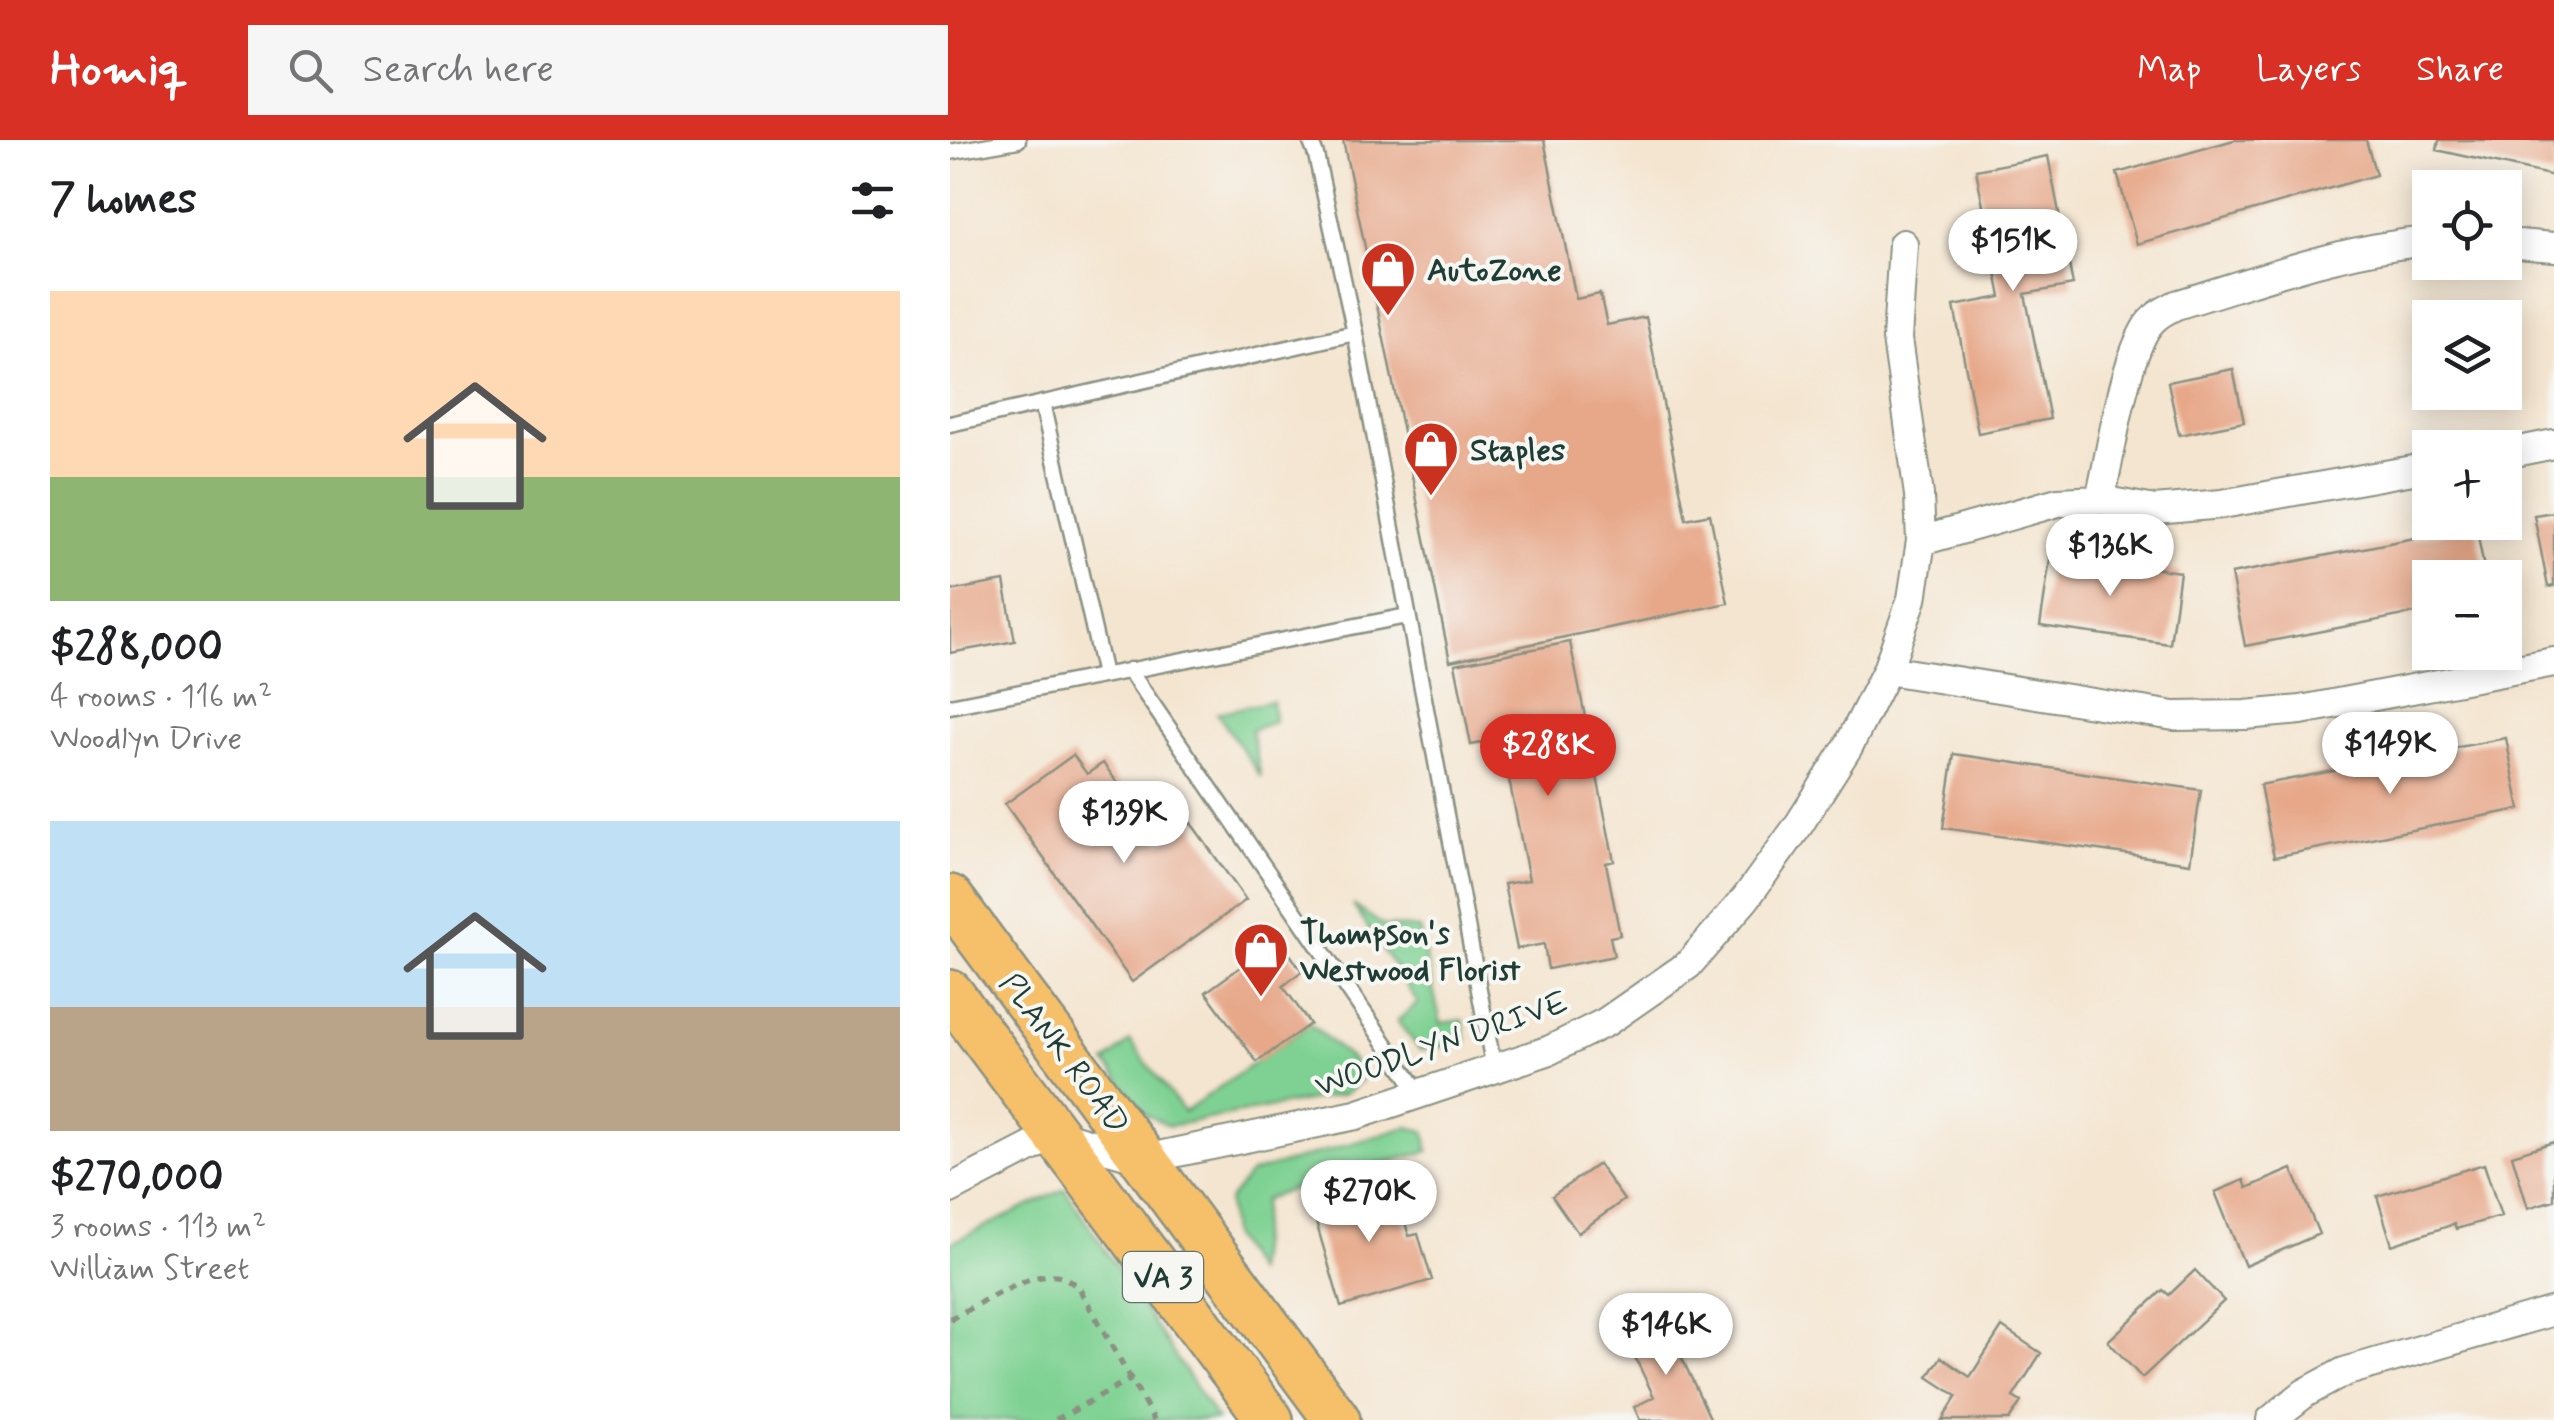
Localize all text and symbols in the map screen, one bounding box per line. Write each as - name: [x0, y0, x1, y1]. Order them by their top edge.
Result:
- search box: [248, 25, 948, 115]
- text: Homiq: [50, 39, 188, 102]
- icon: search: [283, 43, 338, 98]
- text: Search here: [363, 46, 554, 95]
- text: Map: [2137, 47, 2201, 93]
- text: Layers: [2256, 47, 2361, 93]
- text: Share: [2416, 47, 2504, 93]
- map controls: [2412, 170, 2522, 670]
- button: locate: [2412, 170, 2522, 280]
- text: 7 homes: [50, 173, 197, 228]
- icon: filters: [845, 173, 900, 228]
- pin: $151K: [1943, 209, 2083, 294]
- text: $151K: [1970, 220, 2056, 262]
- shop icon: AutoZone: [1358, 239, 1418, 318]
- place label: AutoZone: [1427, 250, 1562, 292]
- button: layers: [2412, 300, 2522, 410]
- icon: home: [385, 356, 565, 536]
- shop icon: Staples: [1401, 419, 1461, 498]
- place label: Staples: [1470, 430, 1565, 472]
- button: +: [2412, 430, 2522, 540]
- pin: $136K: [2040, 514, 2180, 599]
- text: $136K: [2068, 525, 2152, 567]
- button: −: [2412, 560, 2522, 670]
- text: $288,000: [50, 621, 223, 676]
- text: 4 rooms · 116 m²: [50, 676, 272, 718]
- pin: $149K: [2320, 712, 2460, 797]
- pin: $288K: [1478, 714, 1618, 799]
- text: Woodlyn Drive: [50, 718, 242, 760]
- text: $149K: [2344, 723, 2436, 765]
- text: $288K: [1502, 725, 1594, 767]
- pin: $139K: [1054, 781, 1194, 866]
- text: $139K: [1081, 792, 1167, 834]
- icon: home: [385, 886, 565, 1066]
- place label: Thompson's Westwood Florist: [1300, 913, 1521, 992]
- shop icon: Thompson's Westwood Florist: [1231, 920, 1291, 999]
- street label: PLANK ROAD: [989, 965, 1138, 1143]
- street label: WOODLYN DRIVE: [1310, 982, 1574, 1108]
- text: $270,000: [50, 1151, 224, 1206]
- pin: $270K: [1299, 1160, 1439, 1245]
- text: $270K: [1323, 1171, 1415, 1213]
- text: 3 rooms · 113 m²: [50, 1206, 266, 1248]
- text: William Street: [50, 1248, 249, 1290]
- road number: VA 3: [1123, 1252, 1203, 1302]
- pin: $146K: [1596, 1293, 1736, 1378]
- text: $146K: [1621, 1304, 1711, 1346]

